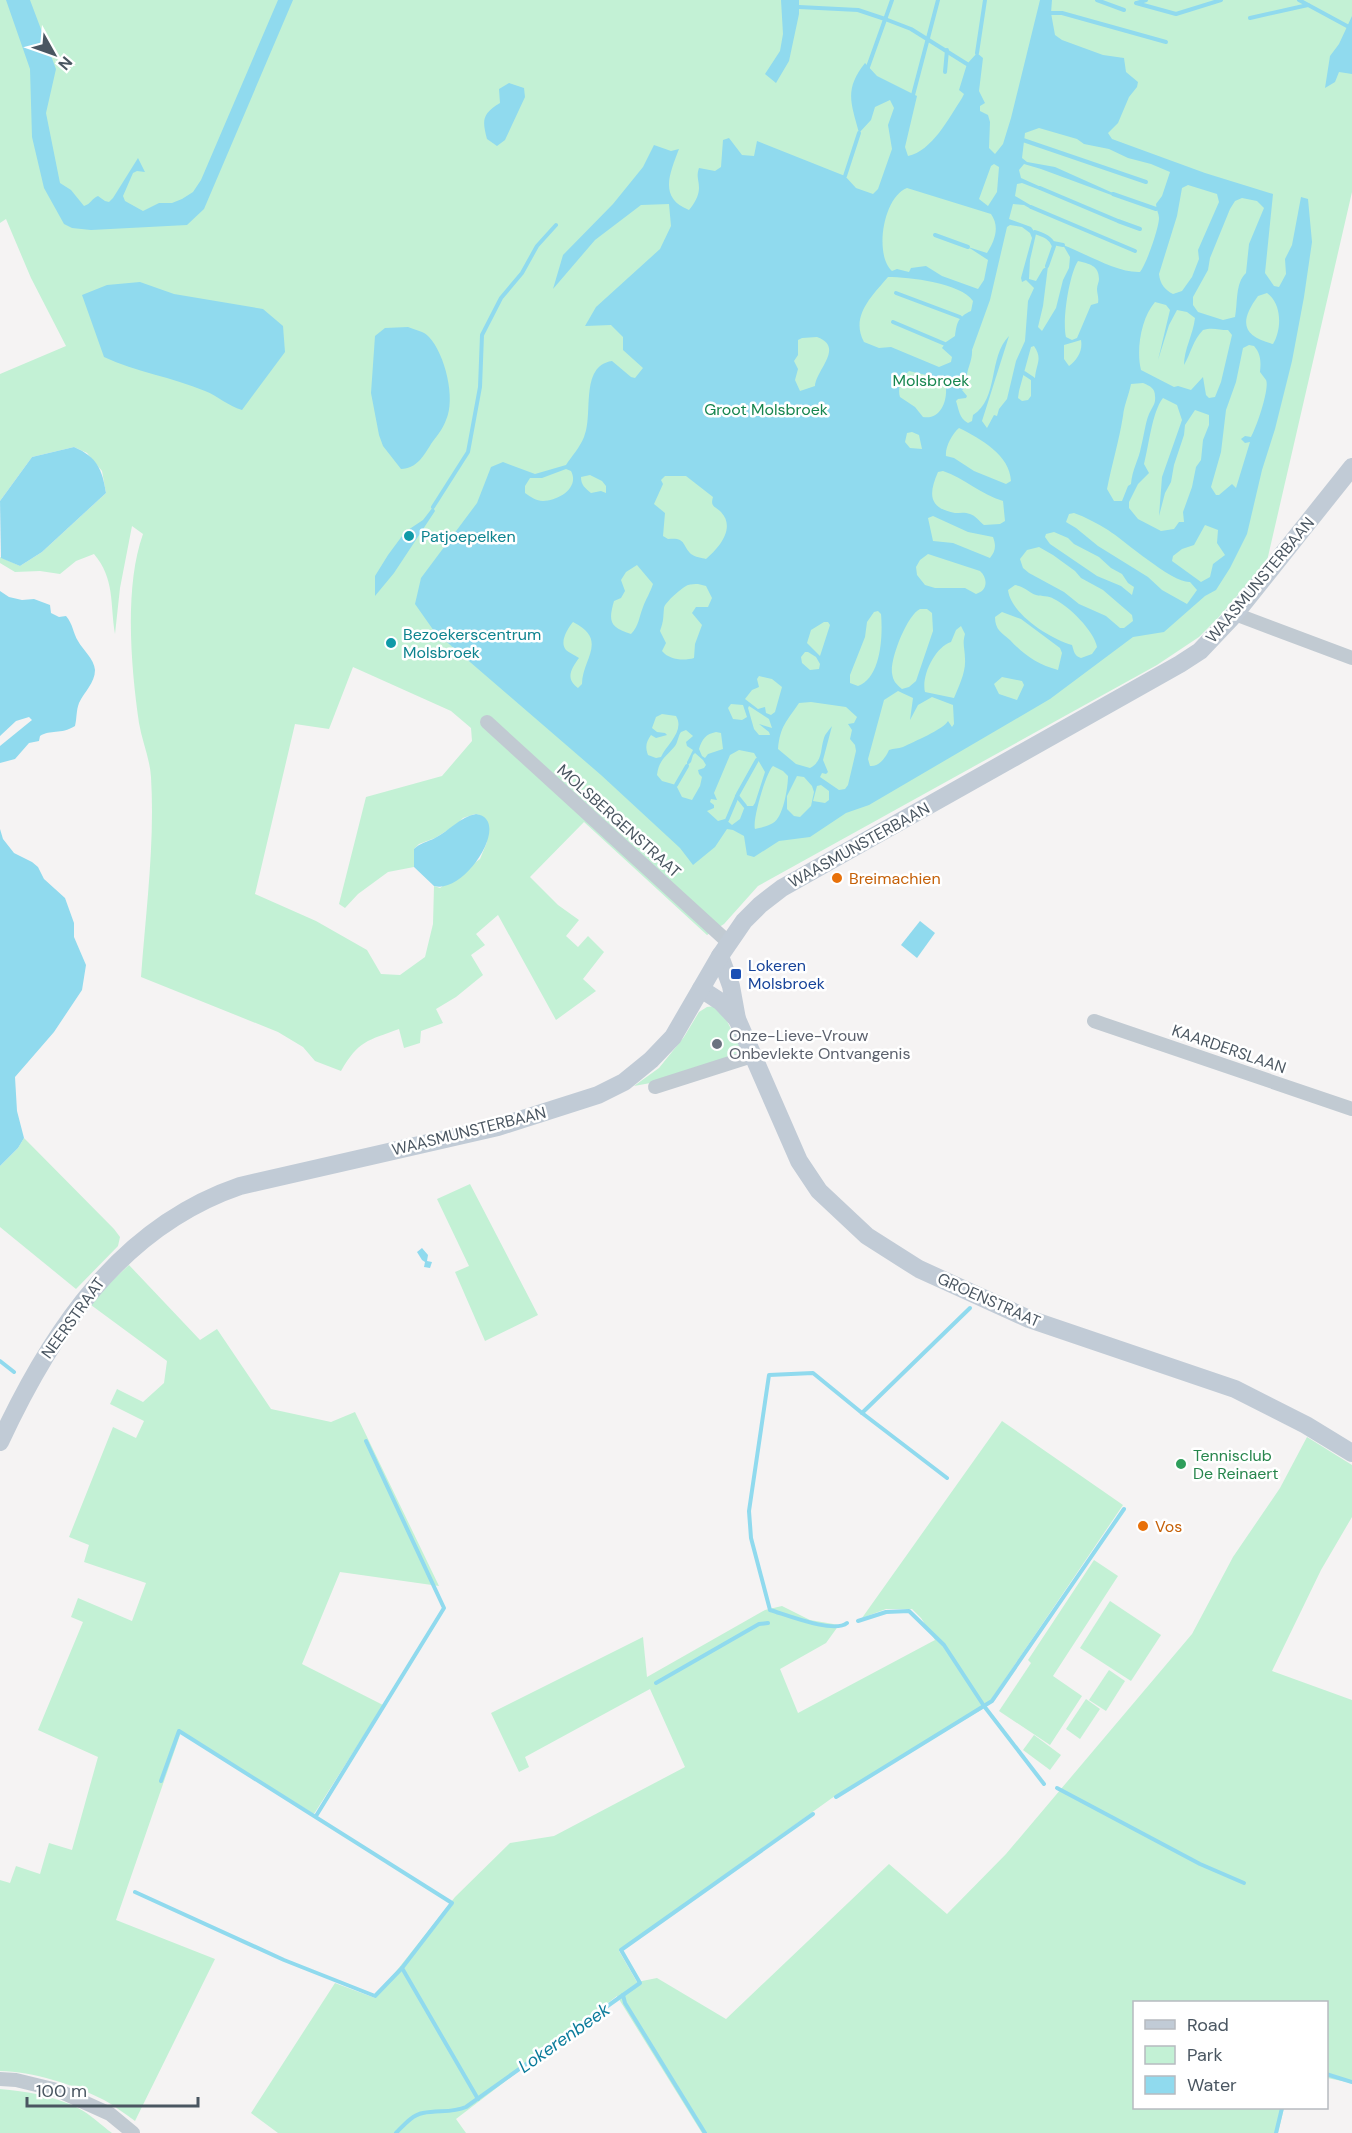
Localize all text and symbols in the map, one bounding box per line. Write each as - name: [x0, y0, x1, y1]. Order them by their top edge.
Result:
- north arrow: [24, 24, 84, 84]
- text: N: [53, 52, 77, 75]
- park label: Molsbroek: [893, 370, 969, 391]
- park label: Groot Molsbroek: [704, 399, 828, 420]
- street label: WAASMUNSTERBAAN: [1201, 513, 1319, 647]
- place label: Patjoepelken: [421, 526, 516, 547]
- marker: Patjoepelken: [402, 529, 416, 543]
- place label: Bezoekerscentrum Molsbroek: [403, 624, 541, 663]
- marker: Bezoekerscentrum Molsbroek: [384, 636, 398, 650]
- street label: MOLSBERGENSTRAAT: [553, 760, 685, 882]
- street label: WAASMUNSTERBAAN: [785, 797, 933, 893]
- place label: Breimachien: [849, 868, 941, 889]
- marker: Breimachien: [830, 871, 844, 885]
- place label: Lokeren Molsbroek: [748, 955, 825, 994]
- marker: Lokeren Molsbroek: [729, 967, 743, 981]
- street label: KAARDERSLAAN: [1169, 1020, 1289, 1078]
- place label: Onze-Lieve-Vrouw Onbevlekte Ontvangenis: [729, 1025, 910, 1064]
- marker: Onze-Lieve-Vrouw Onbevlekte Ontvangenis: [710, 1037, 724, 1051]
- street label: WAASMUNSTERBAAN: [390, 1102, 548, 1160]
- street label: GROENSTRAAT: [934, 1268, 1044, 1332]
- street label: NEERSTRAAT: [37, 1273, 109, 1363]
- place label: Tennisclub De Reinaert: [1193, 1445, 1278, 1484]
- marker: Tennisclub De Reinaert: [1174, 1457, 1188, 1471]
- place label: Vos: [1155, 1516, 1182, 1537]
- marker: Vos: [1136, 1519, 1150, 1533]
- water label: Lokerenbeek: [513, 1997, 615, 2078]
- legend: [1133, 2001, 1328, 2109]
- text: Road: [1187, 2013, 1229, 2037]
- text: Park: [1187, 2043, 1223, 2067]
- scale bar: [27, 2070, 198, 2108]
- text: Water: [1187, 2073, 1237, 2097]
- text: 100 m: [36, 2079, 87, 2103]

